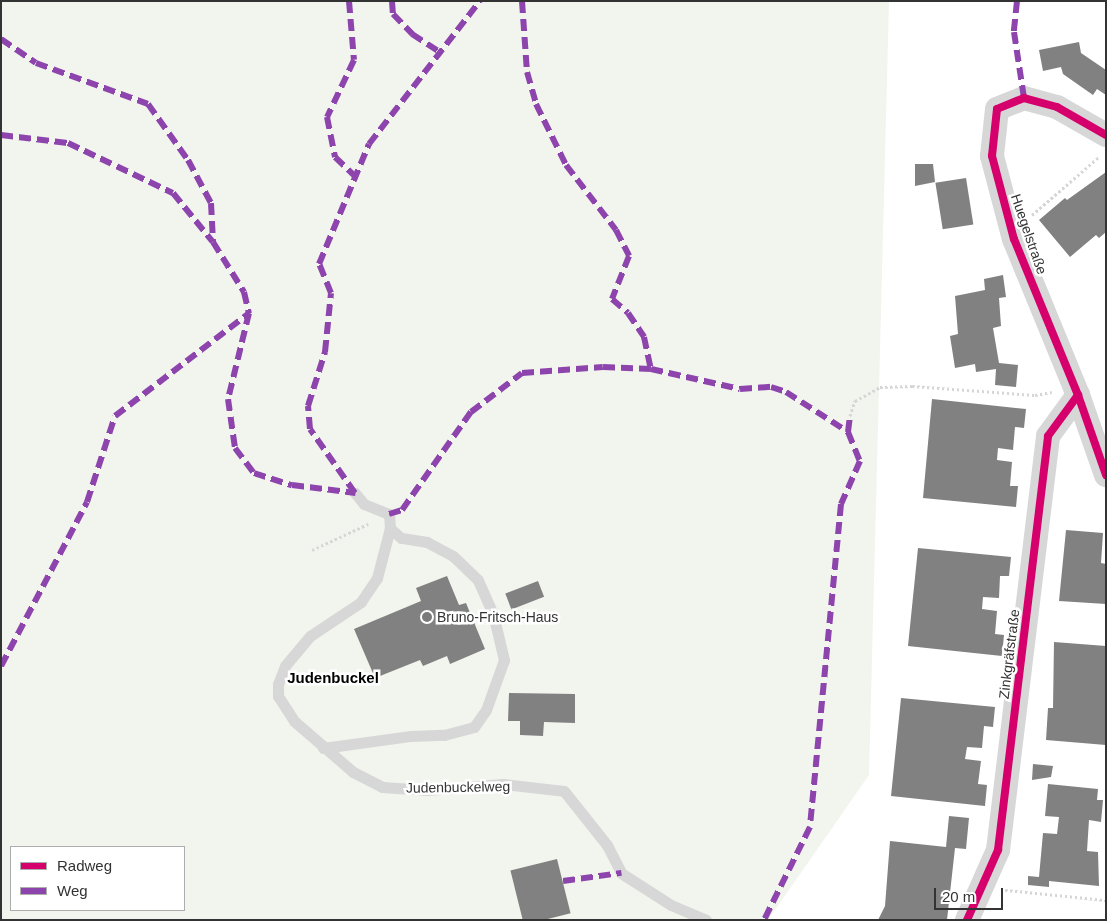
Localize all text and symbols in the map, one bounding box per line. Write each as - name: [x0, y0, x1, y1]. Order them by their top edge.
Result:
- street label: Huegelstraße: [1007, 192, 1051, 276]
- street label: Zinkgräfstraße: [995, 608, 1023, 700]
- place label: Bruno-Fritsch-Haus: [437, 609, 558, 625]
- marker: Bruno-Fritsch-Haus: [421, 611, 433, 623]
- district label: Judenbuckel: [287, 669, 379, 687]
- street label: Judenbuckelweg: [406, 778, 510, 796]
- legend: [10, 846, 185, 911]
- text: Radweg: [57, 857, 112, 874]
- scale bar: [937, 878, 1006, 910]
- text: Weg: [57, 882, 88, 899]
- text: 20 m: [942, 888, 975, 905]

